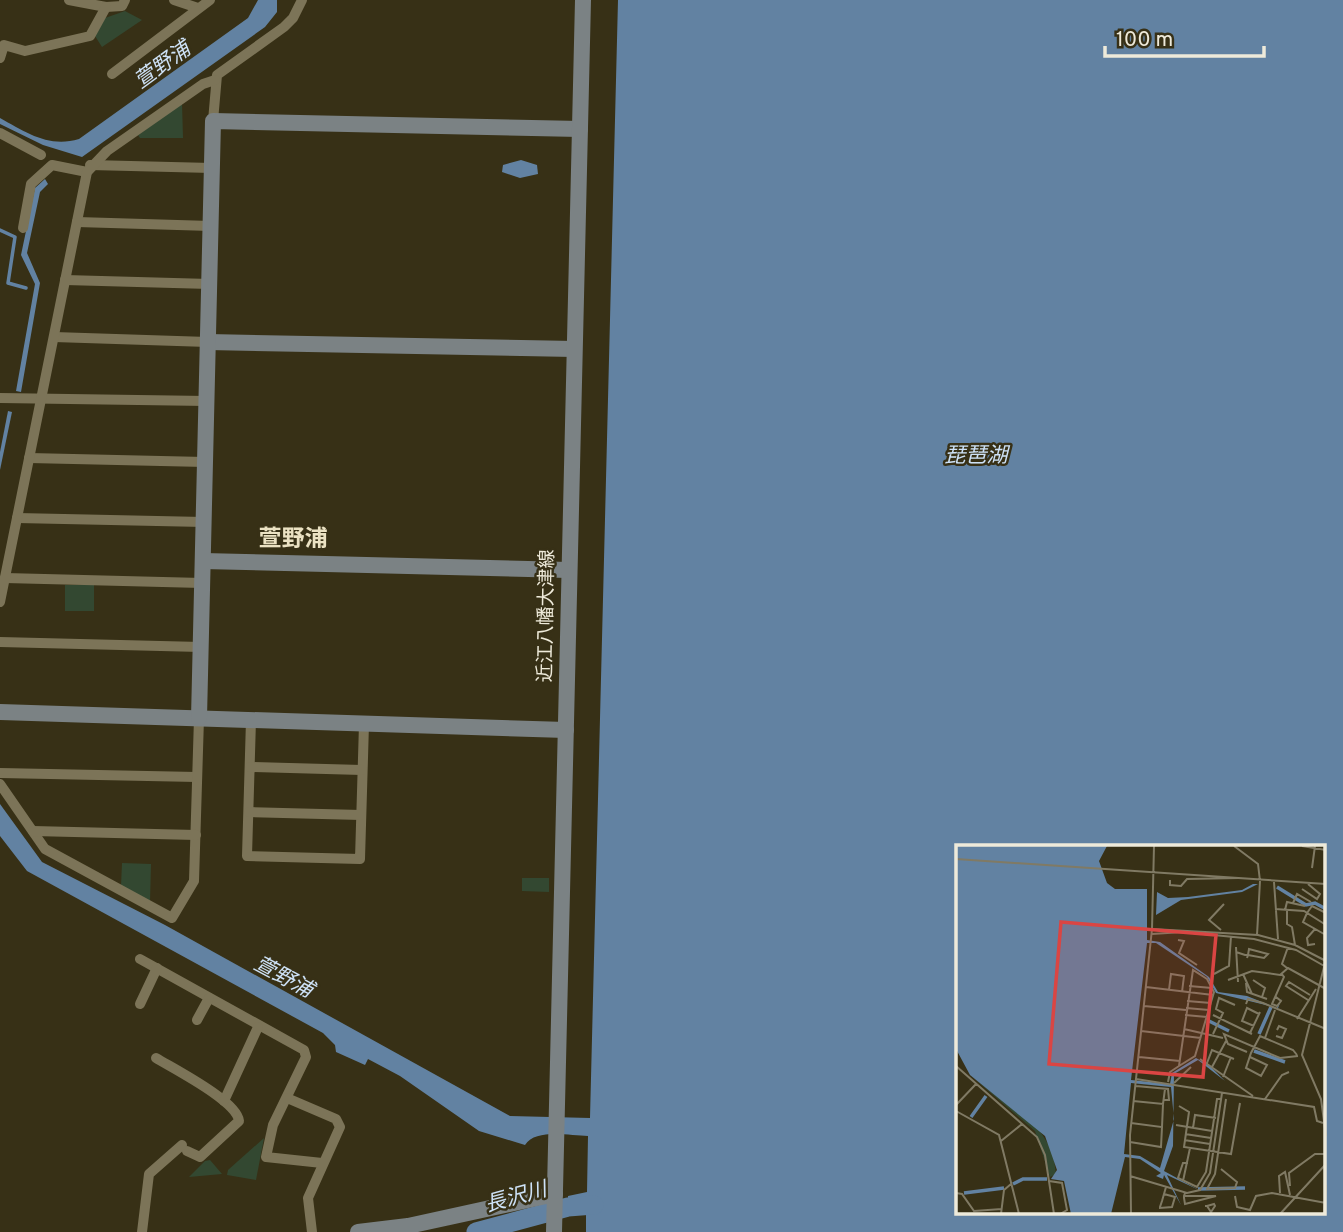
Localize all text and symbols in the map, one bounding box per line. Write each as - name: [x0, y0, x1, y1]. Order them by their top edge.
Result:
- scale bar: [1105, 14, 1264, 58]
- text: 100 m: [1116, 27, 1173, 54]
- water label: 萱野浦: [130, 35, 199, 95]
- water label: 琵琶湖: [945, 443, 1010, 470]
- district label: 萱野浦: [259, 526, 328, 555]
- street label: 近江八幡大津線: [534, 549, 560, 683]
- inset map: [956, 845, 1326, 1214]
- water label: 萱野浦: [249, 951, 320, 1006]
- water label: 長沢川: [482, 1176, 552, 1219]

